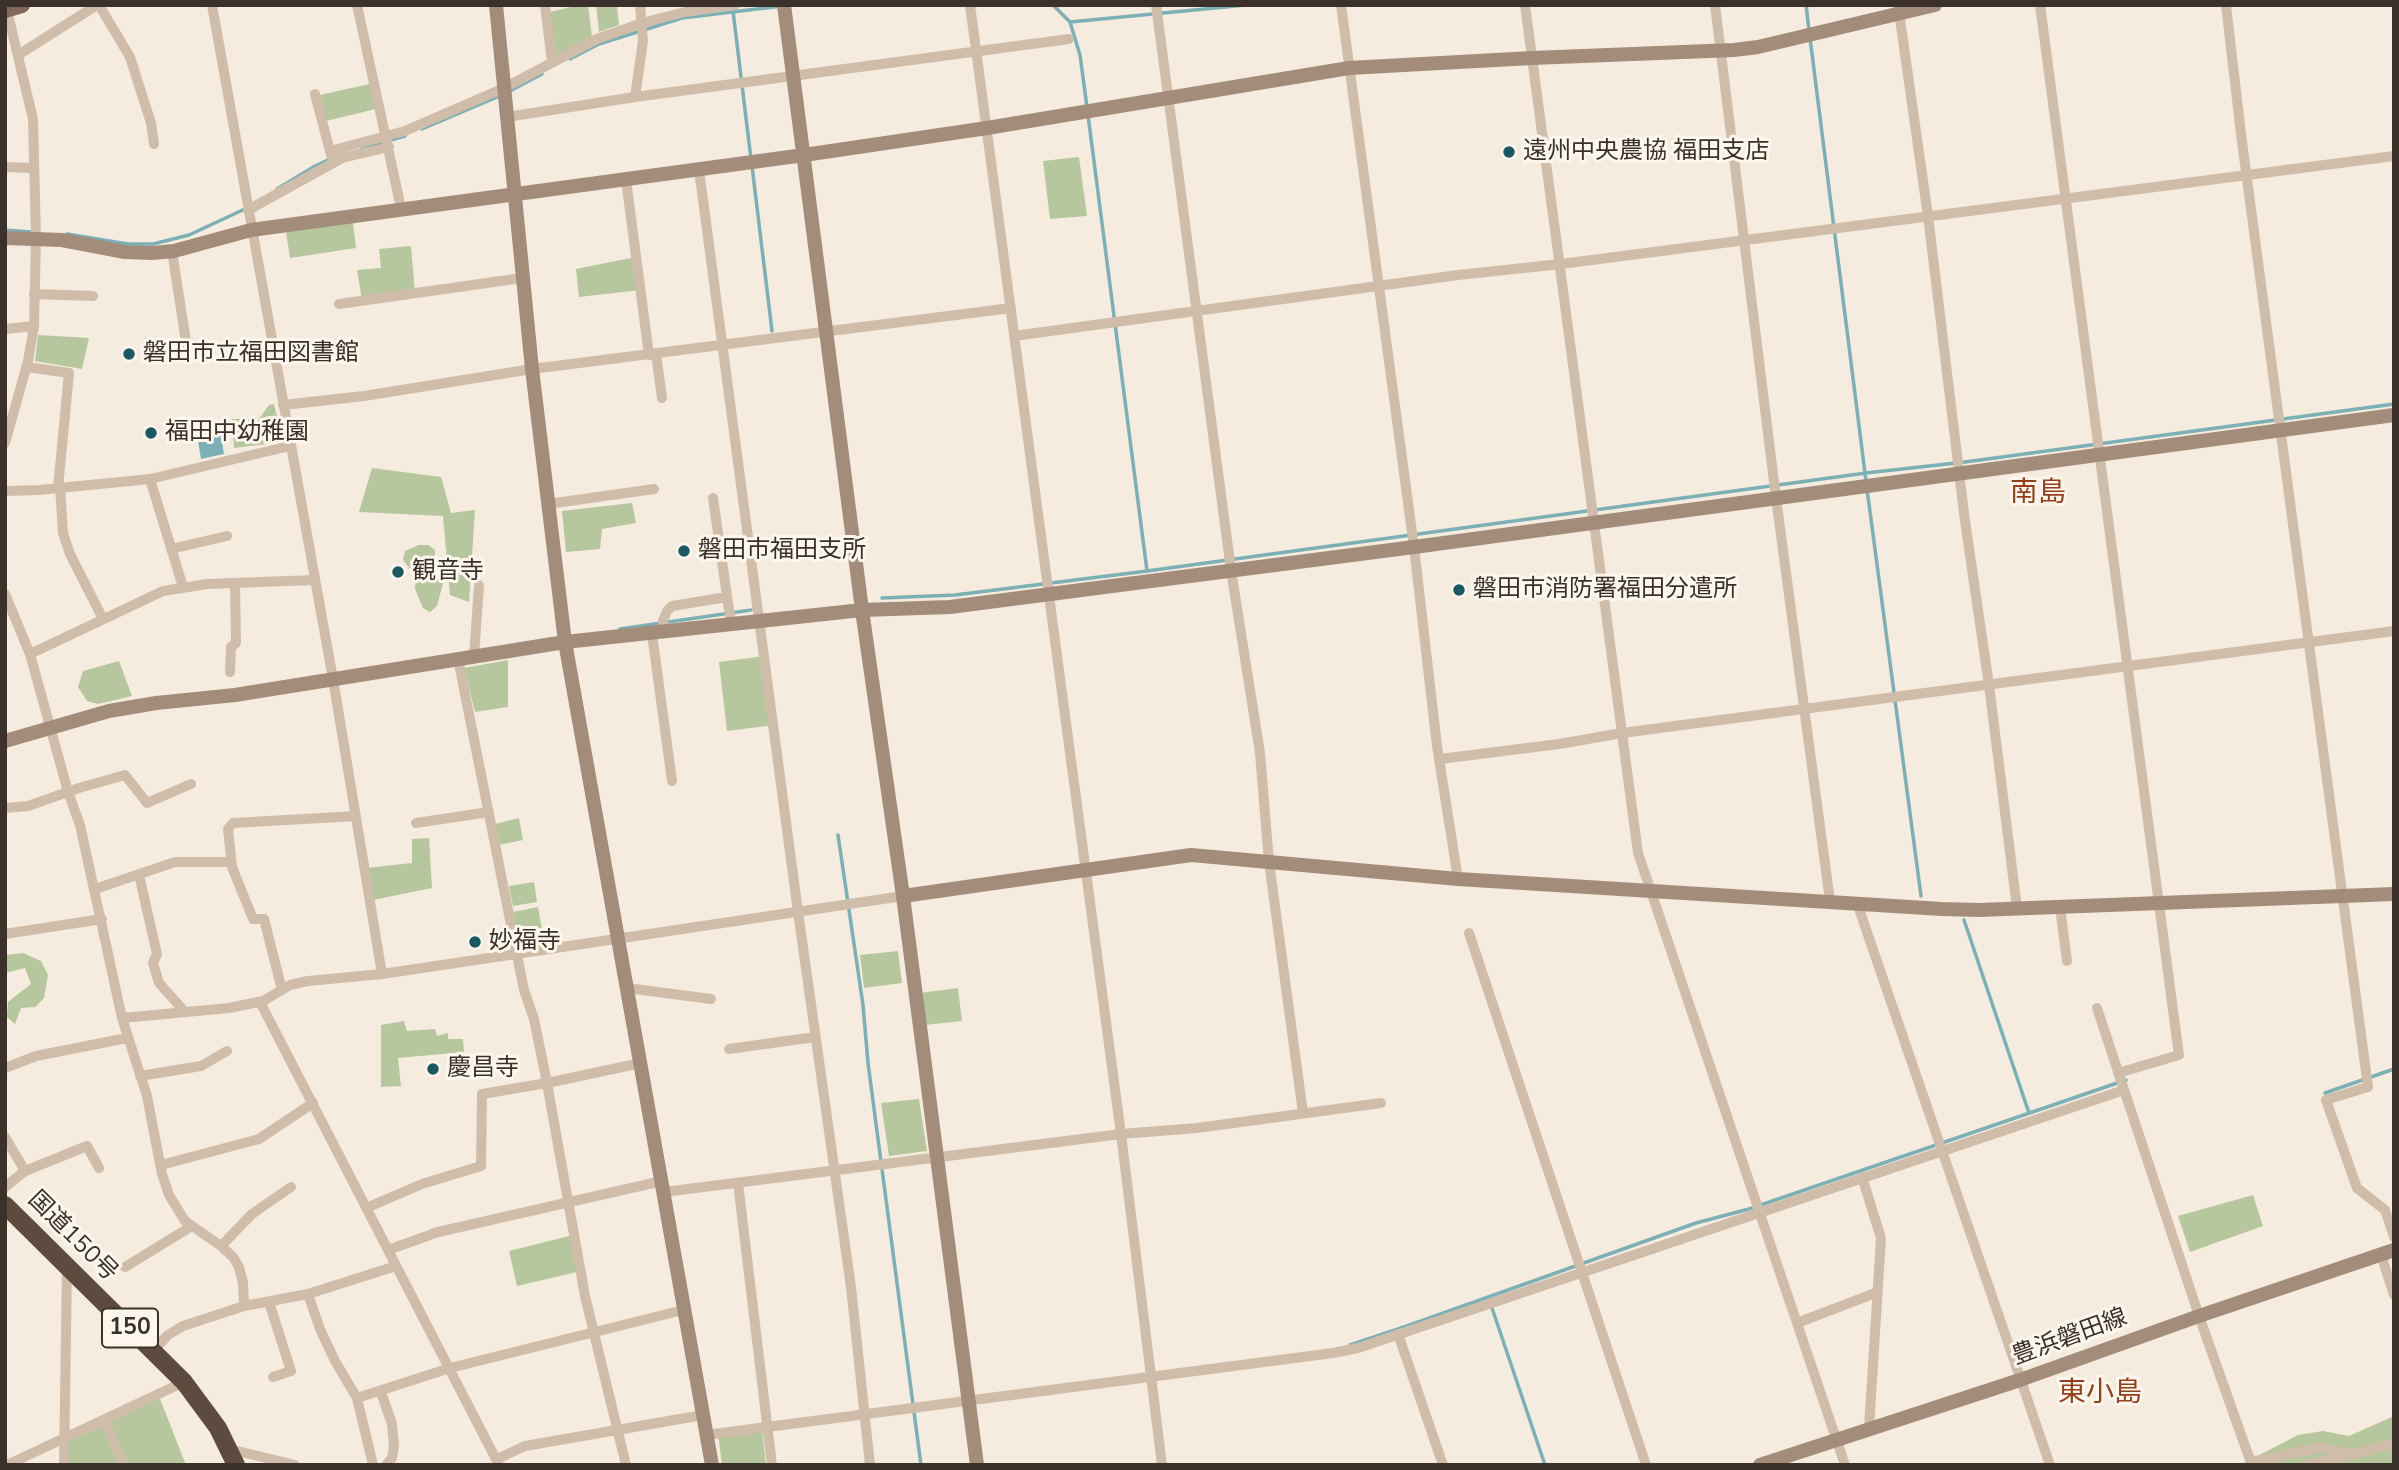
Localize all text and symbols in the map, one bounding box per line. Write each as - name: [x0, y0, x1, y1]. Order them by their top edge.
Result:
- place label: 遠州中央農協 福田支店: [1523, 138, 1769, 166]
- marker: 遠州中央農協 福田支店: [1501, 144, 1517, 160]
- place label: 磐田市立福田図書館: [143, 340, 359, 368]
- marker: 磐田市立福田図書館: [121, 346, 137, 362]
- place label: 福田中幼稚園: [165, 419, 309, 447]
- marker: 福田中幼稚園: [143, 425, 159, 441]
- district label: 南島: [2010, 477, 2066, 511]
- place label: 磐田市福田支所: [698, 537, 866, 565]
- marker: 磐田市福田支所: [676, 543, 692, 559]
- place label: 観音寺: [412, 558, 484, 586]
- marker: 観音寺: [390, 564, 406, 580]
- place label: 磐田市消防署福田分遣所: [1473, 576, 1737, 604]
- marker: 磐田市消防署福田分遣所: [1451, 582, 1467, 598]
- place label: 妙福寺: [489, 928, 561, 956]
- marker: 妙福寺: [467, 934, 483, 950]
- place label: 慶昌寺: [447, 1055, 519, 1083]
- marker: 慶昌寺: [425, 1061, 441, 1077]
- street label: 国道150号: [21, 1186, 123, 1288]
- street label: 豊浜磐田線: [2009, 1304, 2131, 1372]
- road number: 150: [102, 1308, 158, 1348]
- district label: 東小島: [2058, 1377, 2142, 1411]

